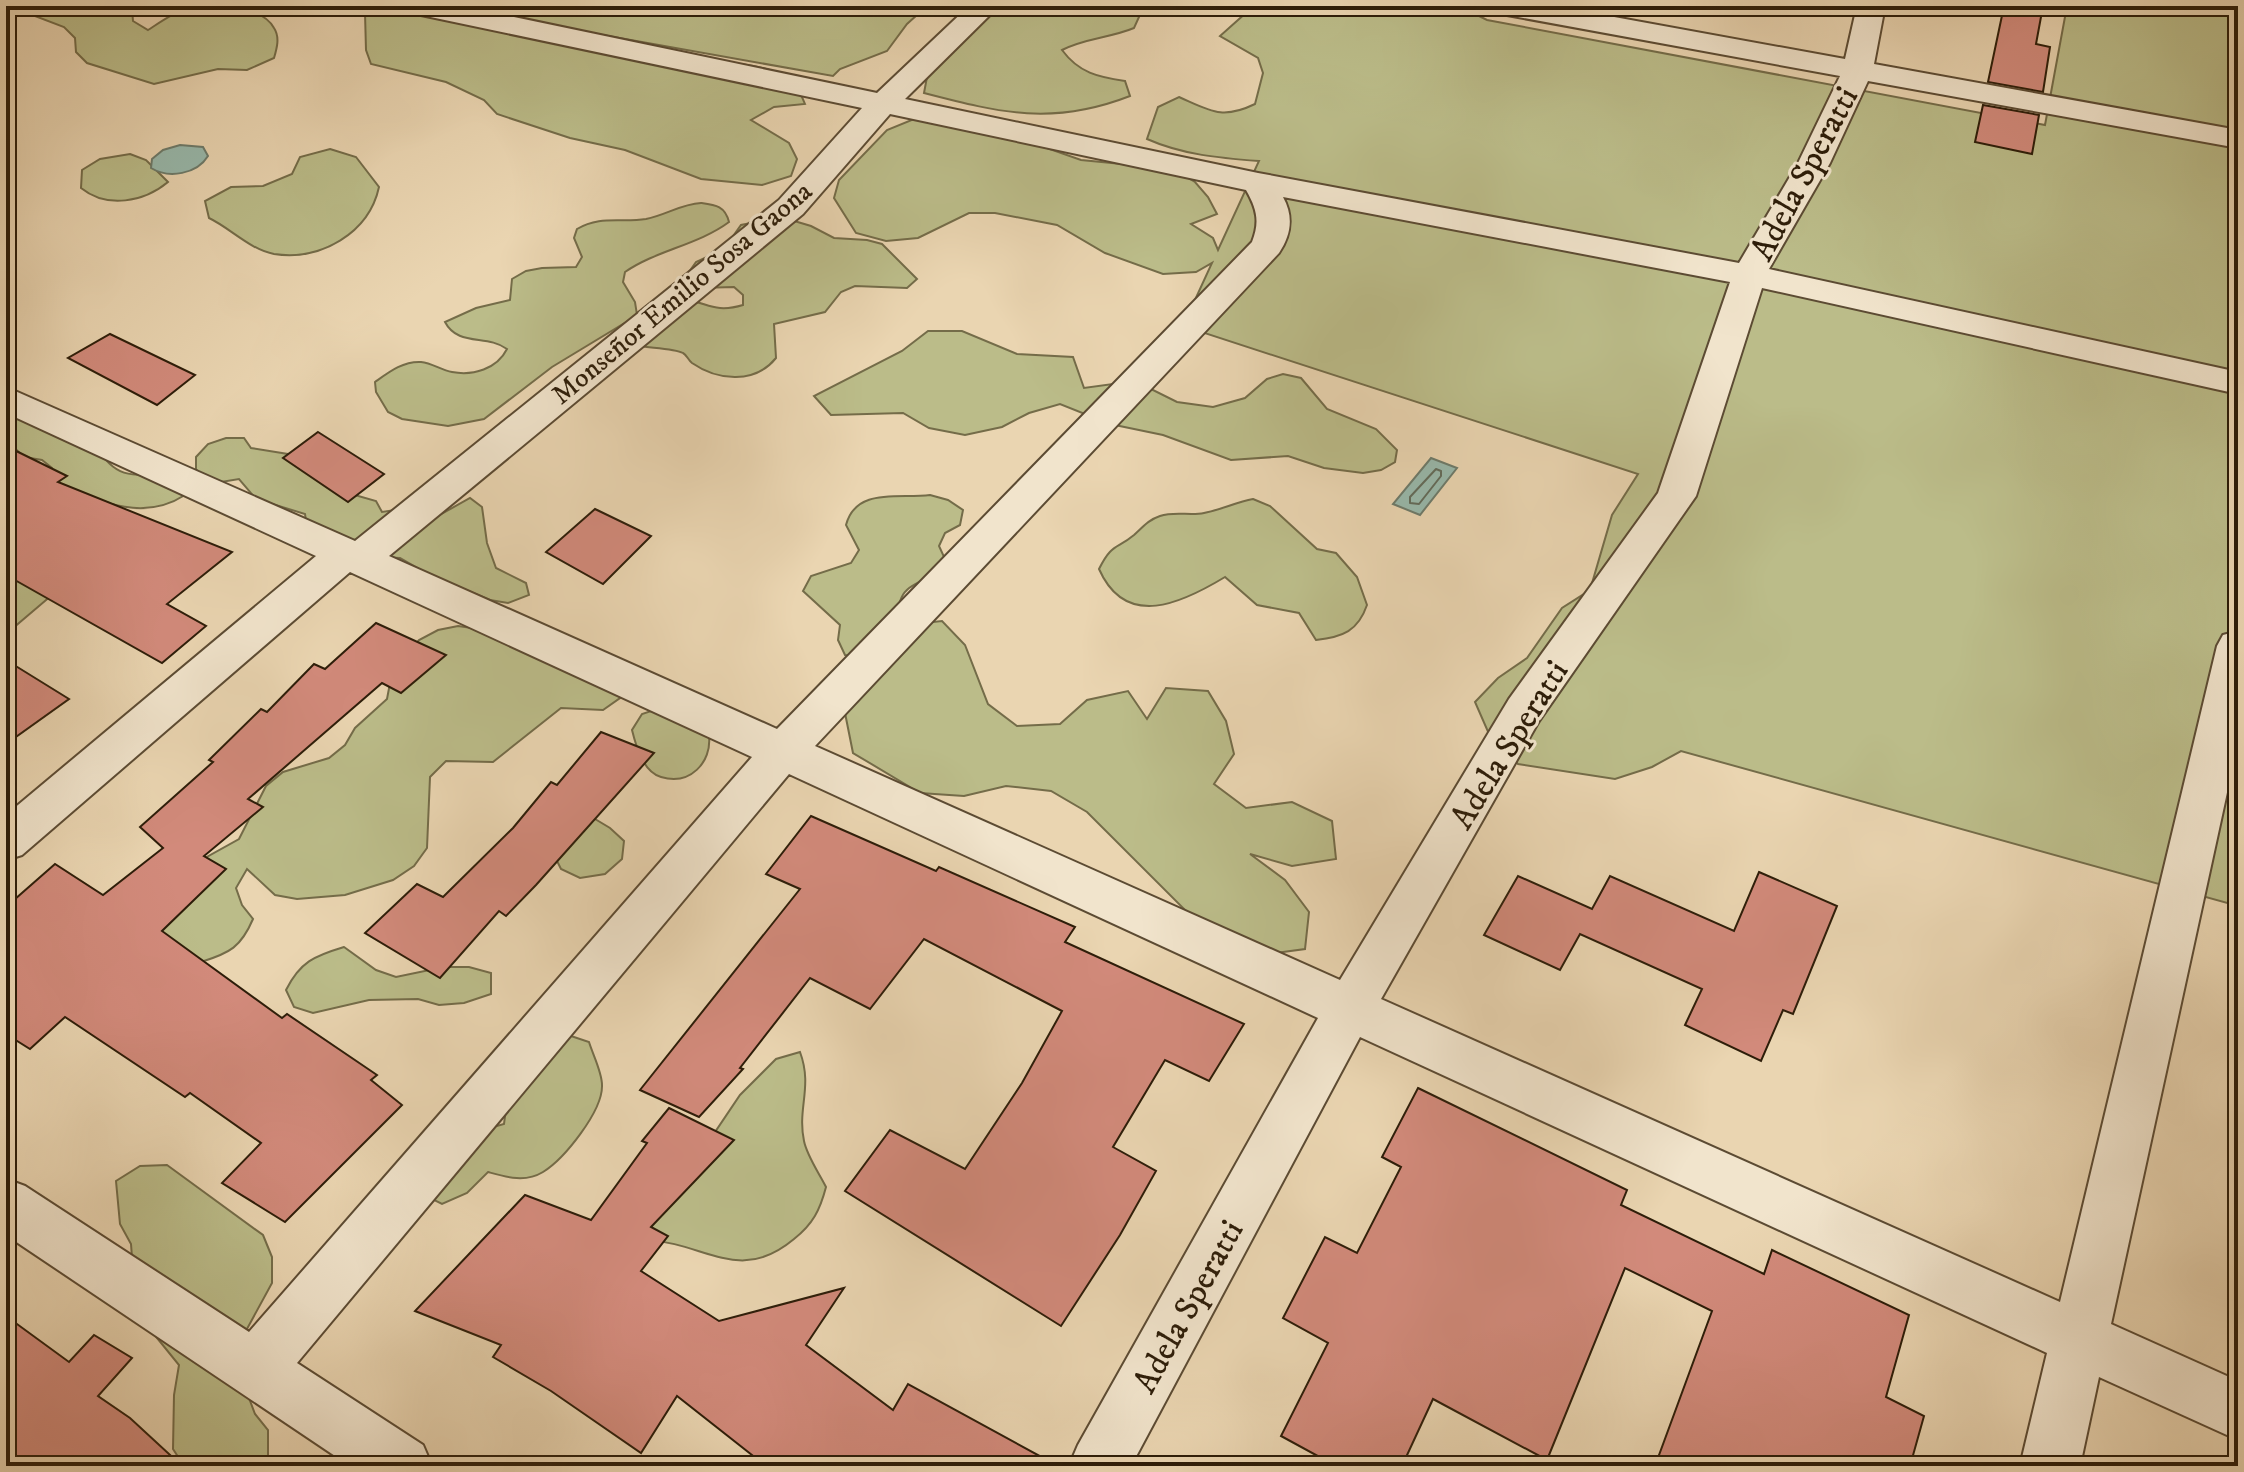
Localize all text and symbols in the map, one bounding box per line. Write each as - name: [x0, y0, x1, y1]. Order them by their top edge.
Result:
- street label: Adela Speratti: [1741, 80, 1868, 268]
- street label: Monseñor Emilio Sosa Gaona: [545, 174, 819, 412]
- street label: Adela Speratti: [1441, 653, 1578, 837]
- street label: Adela Speratti: [1124, 1213, 1253, 1401]

